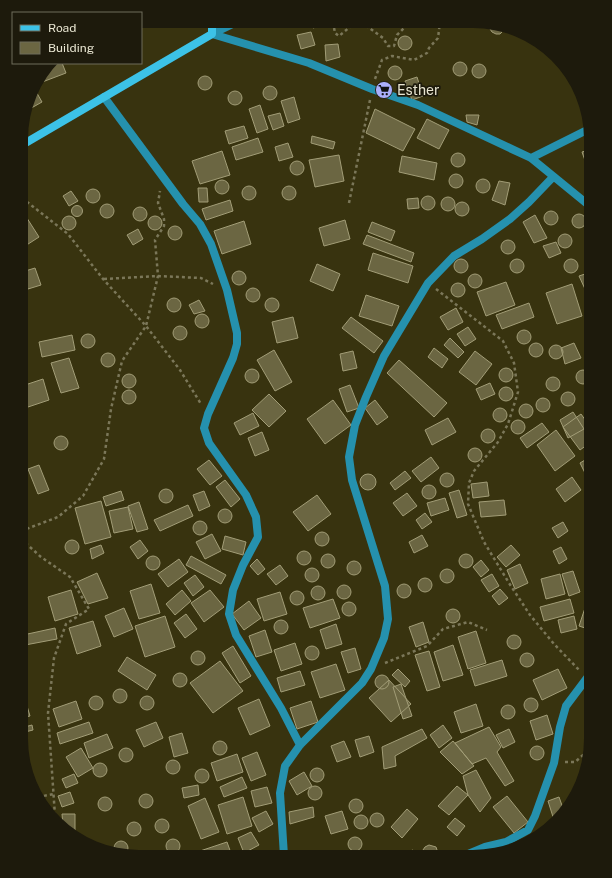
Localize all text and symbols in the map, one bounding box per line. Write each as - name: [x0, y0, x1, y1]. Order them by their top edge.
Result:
- legend: [12, 12, 142, 64]
- text: Road: [48, 21, 76, 35]
- text: Building: [48, 41, 94, 55]
- supermarket icon: Esther: [374, 80, 394, 100]
- place label: Esther: [397, 82, 439, 98]

